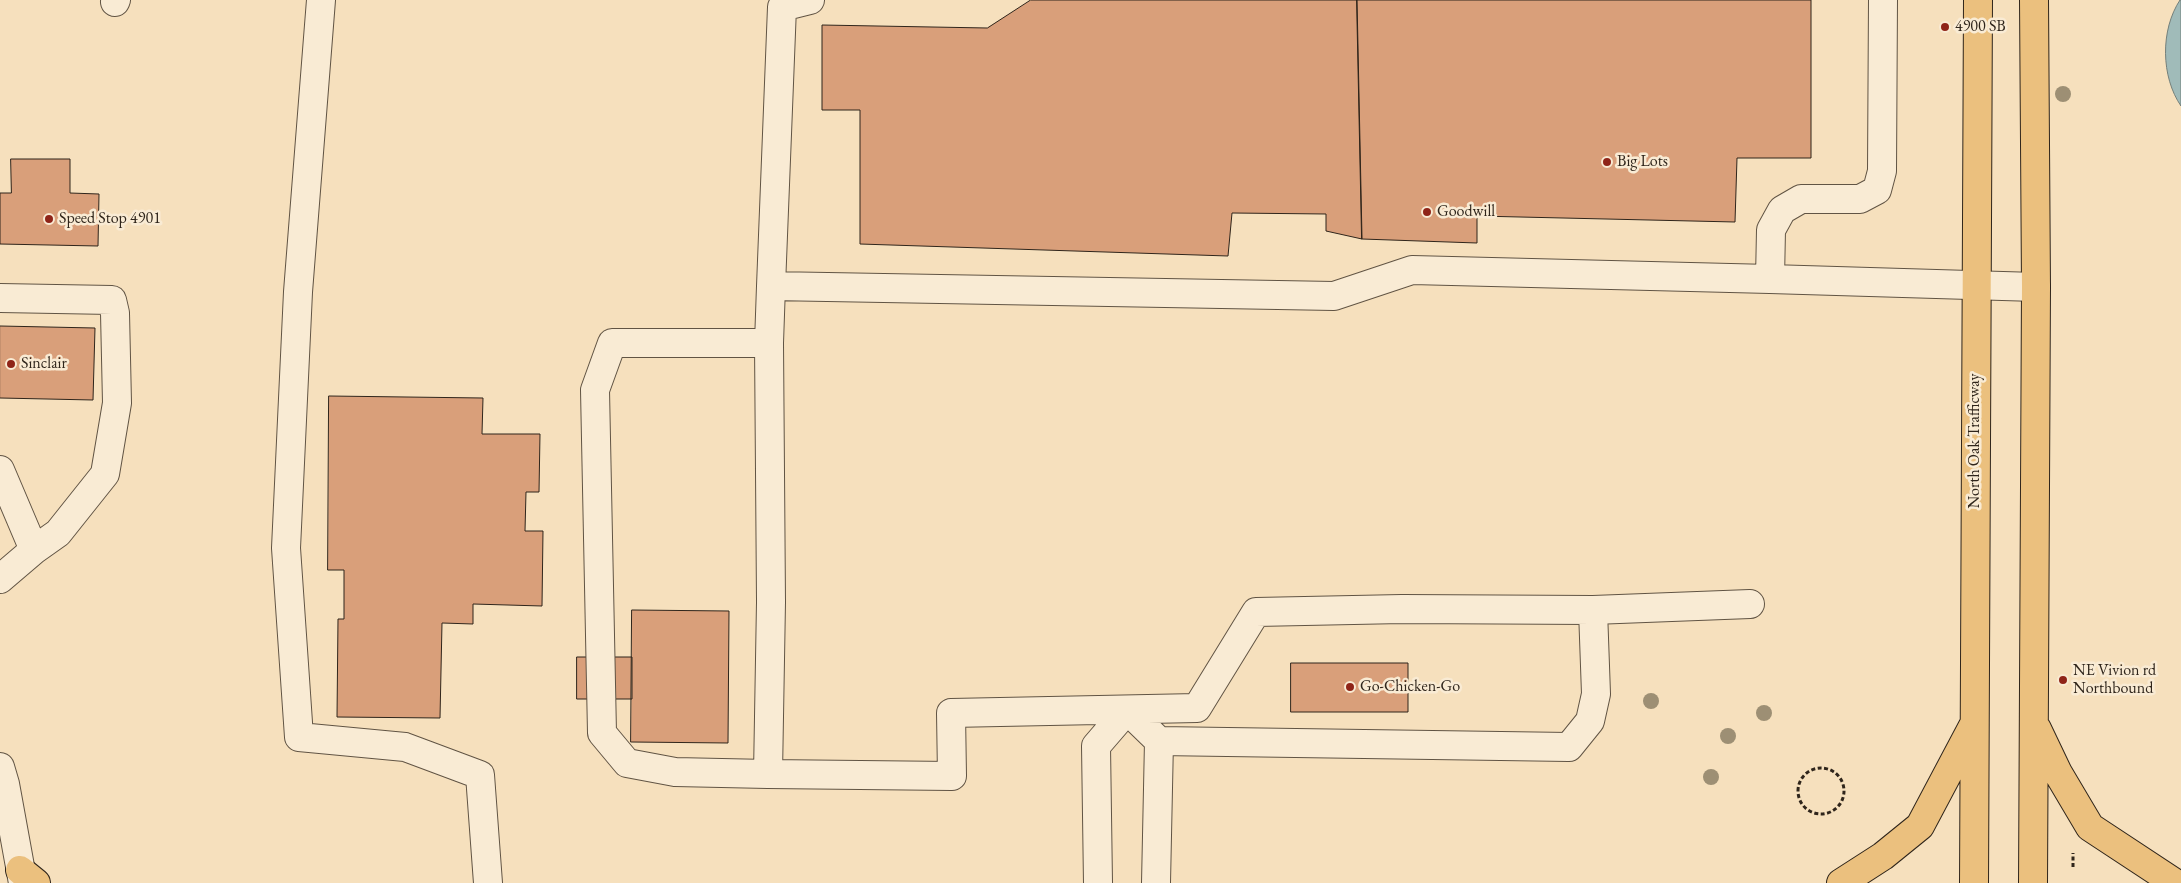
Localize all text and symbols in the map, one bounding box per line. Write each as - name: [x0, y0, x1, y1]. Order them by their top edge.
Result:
- place label: 4900 SB: [1955, 17, 2006, 37]
- marker: 4900 SB: [1939, 21, 1951, 33]
- place label: Big Lots: [1617, 152, 1668, 172]
- marker: Big Lots: [1601, 156, 1613, 168]
- place label: Goodwill: [1437, 202, 1495, 222]
- marker: Goodwill: [1421, 206, 1433, 218]
- place label: Speed Stop 4901: [59, 209, 161, 229]
- marker: Speed Stop 4901: [43, 213, 55, 225]
- place label: Sinclair: [21, 354, 67, 374]
- marker: Sinclair: [5, 358, 17, 370]
- street label: North Oak Trafficway: [1965, 373, 1985, 509]
- place label: NE Vivion rd Northbound: [2073, 661, 2156, 699]
- marker: NE Vivion rd Northbound: [2057, 674, 2069, 686]
- place label: Go-Chicken-Go: [1360, 677, 1460, 697]
- marker: Go-Chicken-Go: [1344, 681, 1356, 693]

